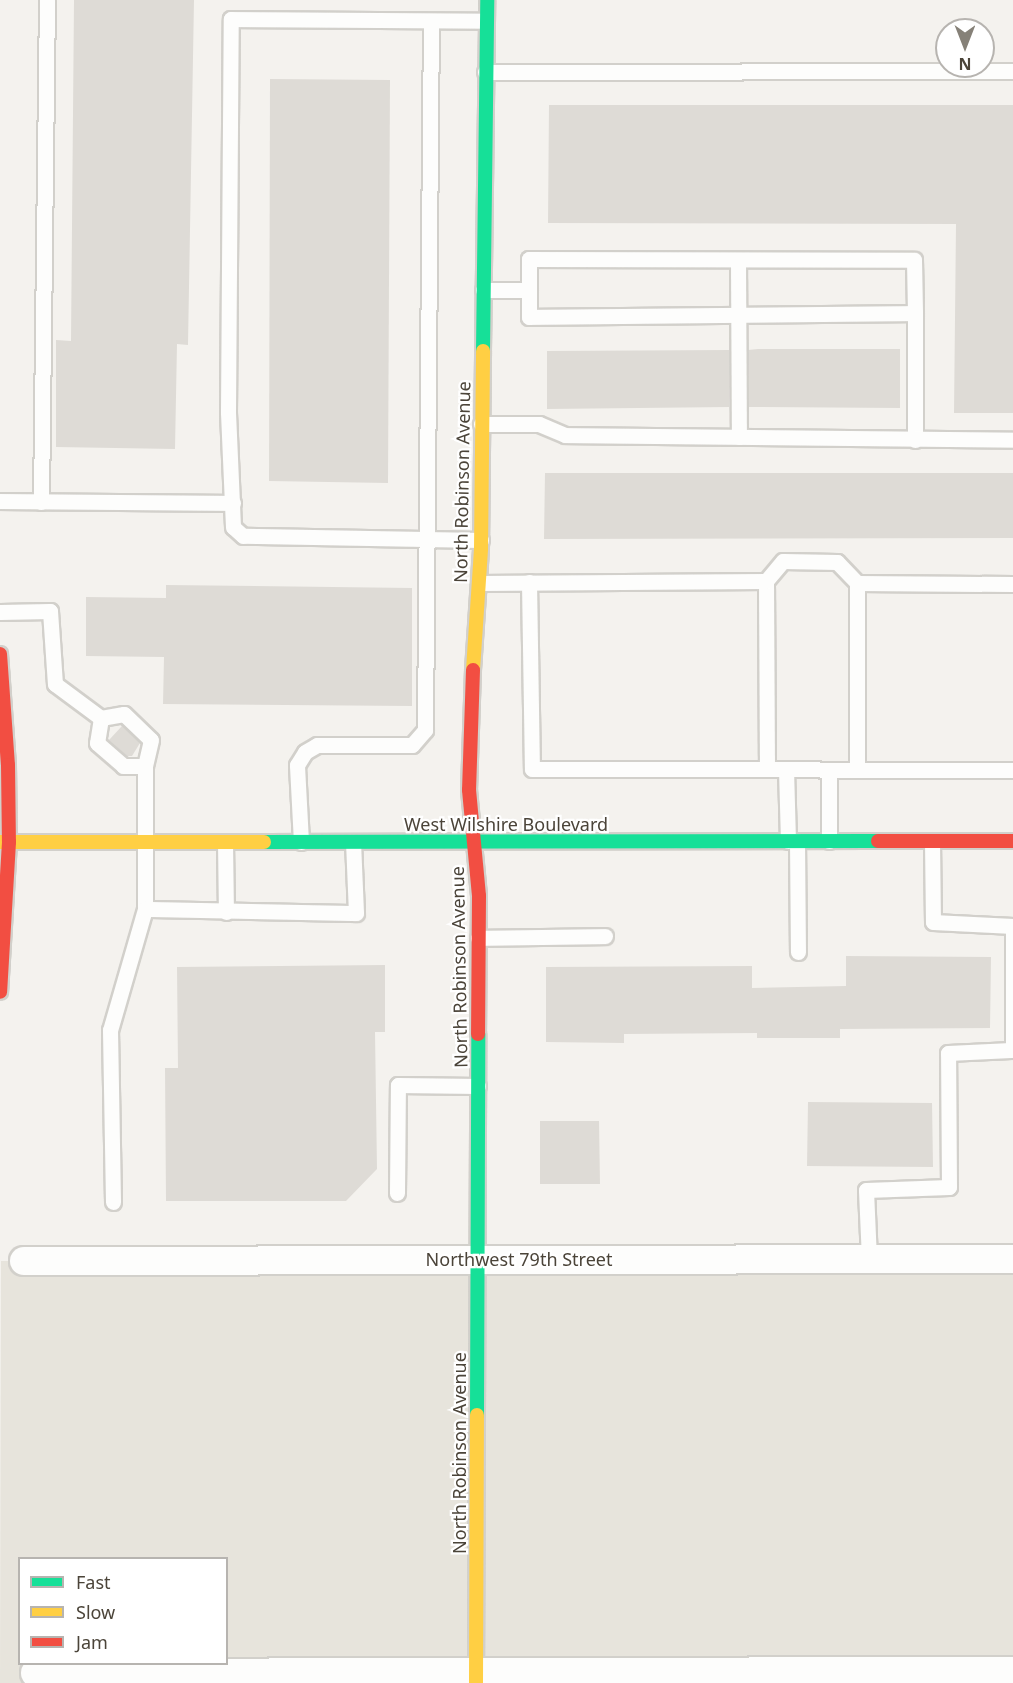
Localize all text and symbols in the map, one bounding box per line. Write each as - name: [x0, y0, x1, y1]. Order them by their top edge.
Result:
- north arrow: [935, 18, 995, 78]
- text: N: [959, 53, 972, 75]
- street label: North Robinson Avenue: [449, 381, 475, 583]
- street label: West Wilshire Boulevard: [404, 813, 608, 835]
- street label: North Robinson Avenue: [446, 866, 472, 1068]
- street label: Northwest 79th Street: [426, 1248, 612, 1270]
- street label: North Robinson Avenue: [448, 1352, 470, 1554]
- legend: [18, 1557, 228, 1665]
- text: Fast: [76, 1570, 111, 1594]
- text: Slow: [76, 1600, 115, 1624]
- text: Jam: [76, 1630, 108, 1654]

